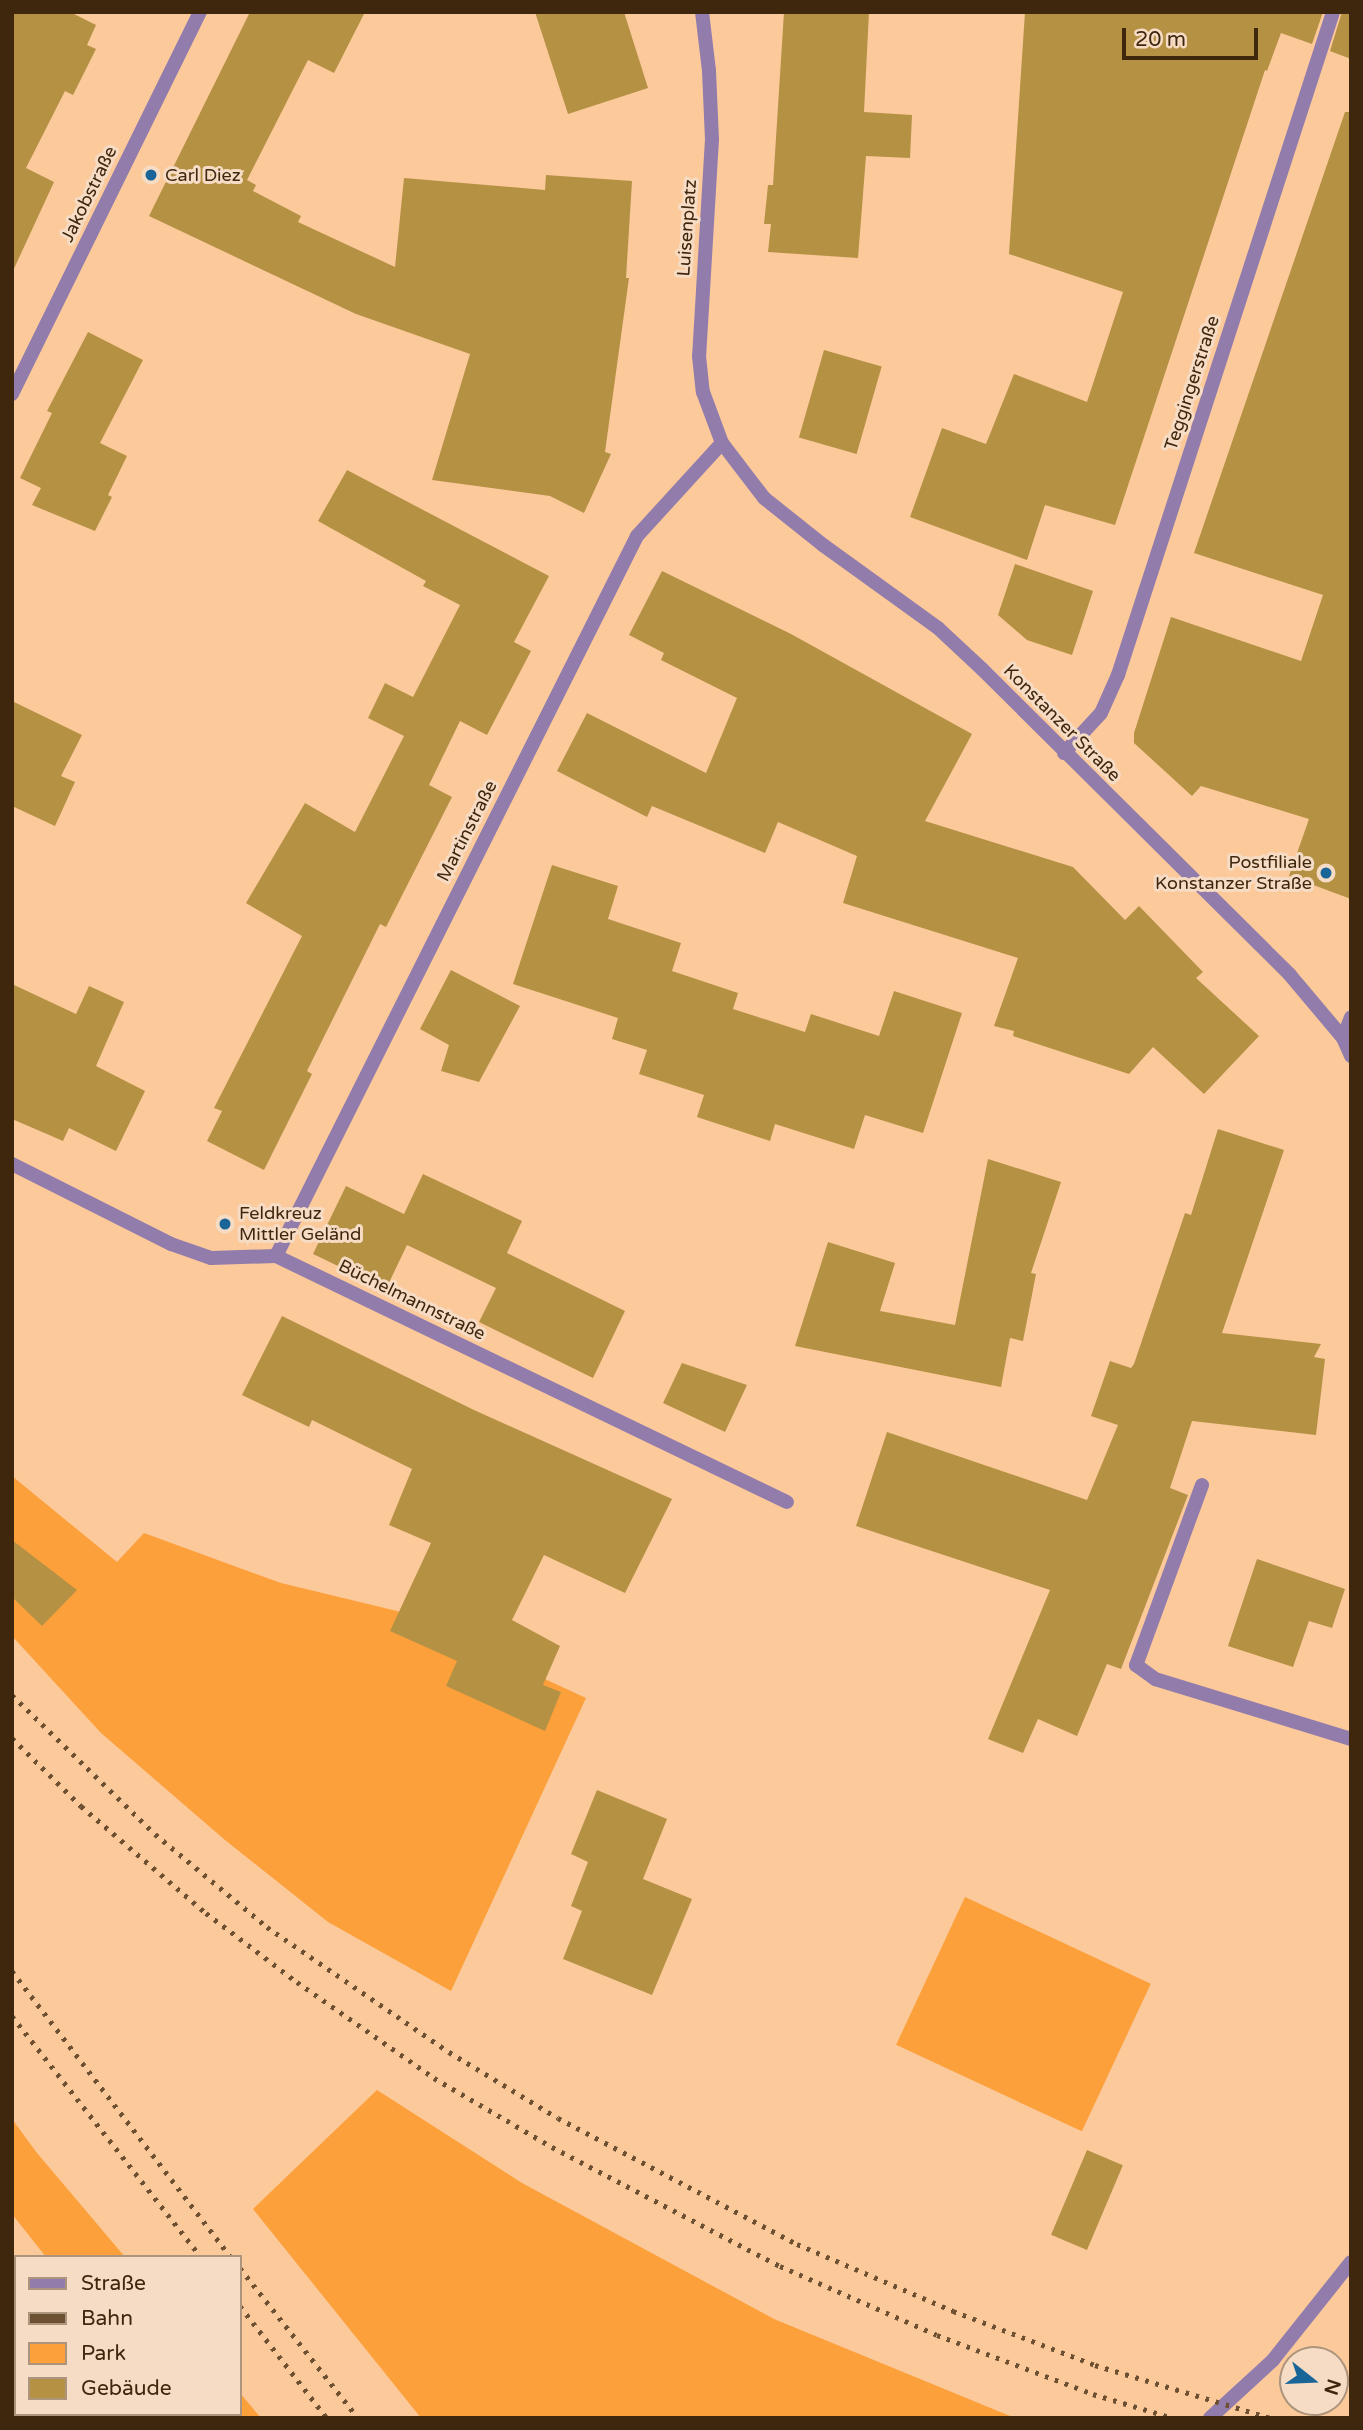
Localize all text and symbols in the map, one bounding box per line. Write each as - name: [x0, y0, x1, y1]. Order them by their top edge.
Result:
- scale bar: [1125, 14, 1262, 58]
- text: 20 m: [1135, 27, 1186, 52]
- street label: Jakobstraße: [56, 143, 122, 245]
- place label: Carl Diez: [165, 164, 241, 186]
- marker: Carl Diez: [143, 167, 159, 183]
- street label: Luisenplatz: [673, 179, 701, 277]
- street label: Teggingerstraße: [1160, 313, 1224, 453]
- street label: Konstanzer Straße: [999, 660, 1125, 786]
- street label: Martinstraße: [432, 777, 502, 885]
- place label: Postfiliale Konstanzer Straße: [1155, 852, 1312, 894]
- marker: Postfiliale Konstanzer Straße: [1318, 865, 1334, 881]
- place label: Feldkreuz Mittler Geländ: [239, 1203, 361, 1246]
- marker: Feldkreuz Mittler Geländ: [217, 1216, 233, 1232]
- street label: Büchelmannstraße: [335, 1255, 489, 1345]
- legend: [14, 2255, 242, 2416]
- text: Straße: [81, 2271, 146, 2296]
- text: Bahn: [81, 2306, 133, 2331]
- text: Park: [81, 2341, 126, 2366]
- north arrow: [1279, 2346, 1349, 2416]
- text: Gebäude: [81, 2376, 172, 2401]
- text: N: [1319, 2376, 1345, 2398]

